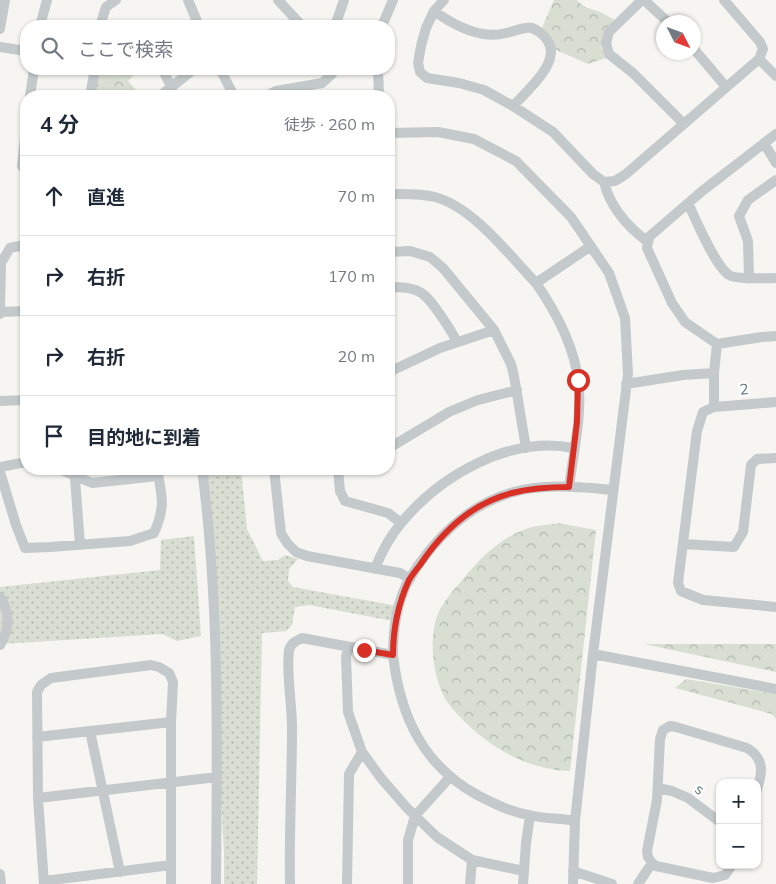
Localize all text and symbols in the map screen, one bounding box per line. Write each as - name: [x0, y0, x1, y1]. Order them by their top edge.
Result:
- north arrow: [656, 15, 701, 60]
- search box: [20, 20, 395, 75]
- icon: search: [38, 34, 66, 62]
- text: ここで検索: [78, 37, 173, 61]
- text: 4 分: [40, 111, 79, 137]
- text: 徒歩 · 260 m: [284, 114, 375, 134]
- icon: ahead: [40, 182, 68, 210]
- text: 直進: [87, 185, 125, 209]
- text: 70 m: [338, 186, 375, 206]
- icon: right: [40, 262, 68, 290]
- text: 右折: [87, 265, 125, 289]
- text: 170 m: [328, 266, 375, 286]
- icon: right: [40, 342, 68, 370]
- text: 右折: [87, 345, 125, 369]
- text: 20 m: [338, 346, 375, 366]
- route start: [567, 369, 590, 392]
- street label: 2: [739, 379, 749, 399]
- icon: arrive: [40, 422, 68, 450]
- text: 目的地に到着: [87, 425, 201, 449]
- route end: [353, 639, 376, 662]
- street label: s: [691, 779, 709, 799]
- map controls: [716, 779, 761, 869]
- button: +: [716, 779, 761, 824]
- button: −: [716, 824, 761, 869]

